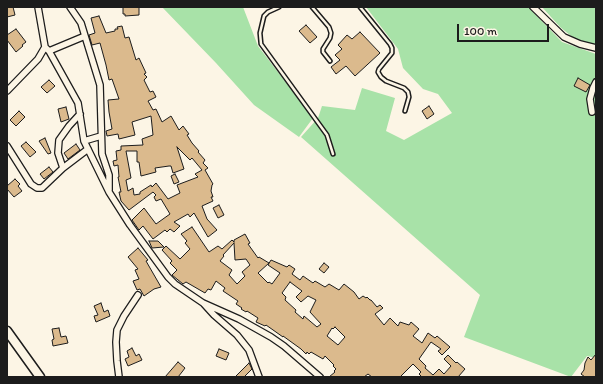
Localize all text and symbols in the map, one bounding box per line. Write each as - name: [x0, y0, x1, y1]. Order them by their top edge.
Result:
- scale bar: [459, 16, 551, 42]
- text: 100 m: [464, 24, 497, 38]

